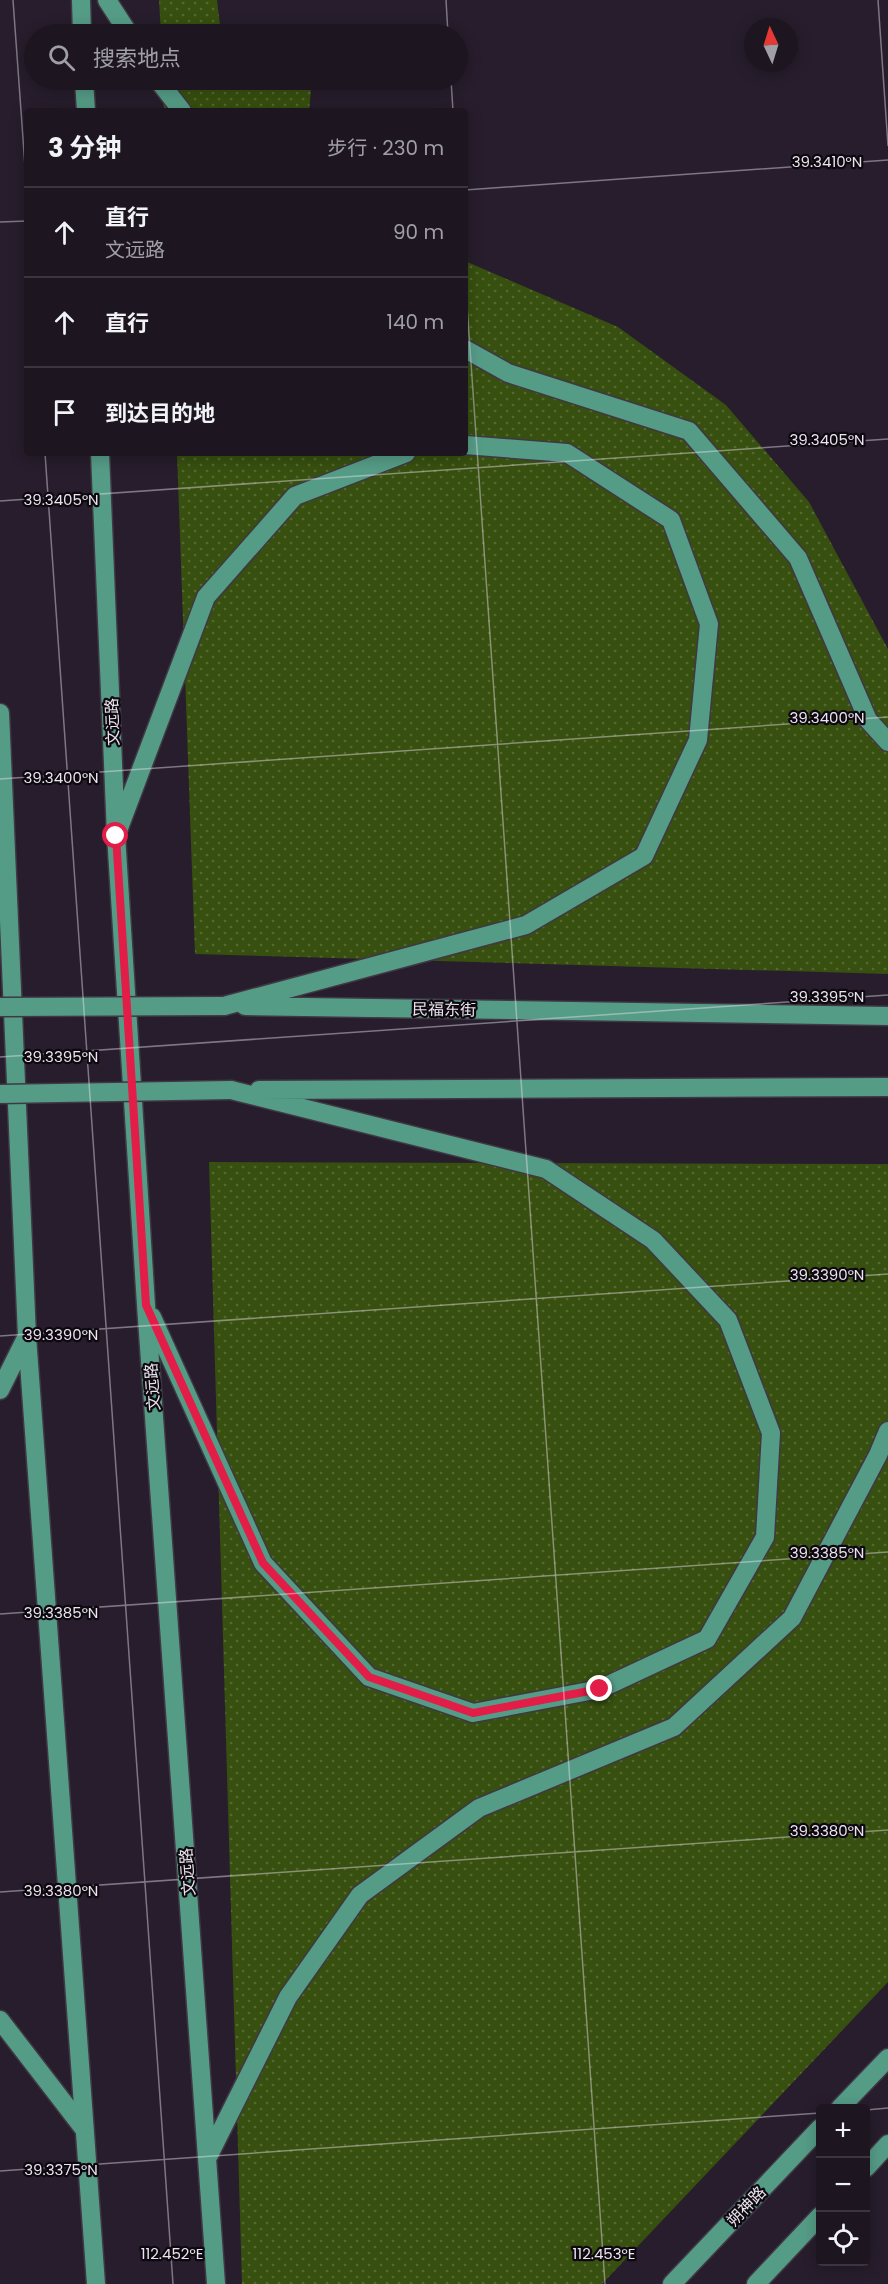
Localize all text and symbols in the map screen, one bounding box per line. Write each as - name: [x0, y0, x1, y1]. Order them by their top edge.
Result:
- north arrow: [744, 18, 798, 72]
- search box: [24, 24, 468, 90]
- icon: search: [45, 41, 78, 74]
- text: 搜索地点: [93, 43, 181, 74]
- text: 3 分钟: [48, 130, 121, 166]
- text: 步行 · 230 m: [327, 134, 444, 162]
- text: 39.3410°N: [792, 151, 862, 172]
- text: 直行: [105, 202, 149, 233]
- icon: ahead: [48, 216, 81, 249]
- text: 90 m: [393, 218, 444, 246]
- text: 文远路: [105, 236, 165, 264]
- icon: ahead: [48, 306, 81, 339]
- text: 直行: [105, 308, 149, 339]
- text: 140 m: [387, 308, 444, 336]
- icon: arrive: [48, 396, 81, 429]
- text: 到达目的地: [105, 398, 215, 429]
- text: 39.3405°N: [789, 429, 865, 450]
- text: 39.3405°N: [23, 489, 99, 510]
- street label: 文远路: [100, 698, 125, 746]
- text: 39.3400°N: [789, 707, 865, 728]
- text: 39.3400°N: [23, 767, 99, 788]
- route start: [102, 822, 128, 848]
- text: 39.3395°N: [790, 986, 864, 1007]
- street label: 民福东街: [412, 997, 476, 1022]
- text: 39.3395°N: [24, 1046, 98, 1067]
- text: 39.3390°N: [790, 1264, 864, 1285]
- text: 39.3390°N: [24, 1324, 98, 1345]
- street label: 文远路: [139, 1362, 166, 1412]
- text: 39.3385°N: [790, 1542, 864, 1563]
- text: 39.3385°N: [24, 1602, 98, 1623]
- route end: [586, 1675, 612, 1701]
- text: 39.3380°N: [790, 1820, 864, 1841]
- street label: 文远路: [174, 1847, 201, 1897]
- text: 39.3380°N: [24, 1880, 98, 1901]
- map controls: [816, 2104, 870, 2266]
- button: +: [816, 2104, 870, 2158]
- button: −: [816, 2158, 870, 2212]
- text: 39.3375°N: [24, 2159, 98, 2180]
- street label: 朔神路: [721, 2181, 771, 2232]
- button: locate: [816, 2212, 870, 2266]
- text: 112.452°E: [141, 2243, 203, 2264]
- text: 112.453°E: [573, 2243, 635, 2264]

